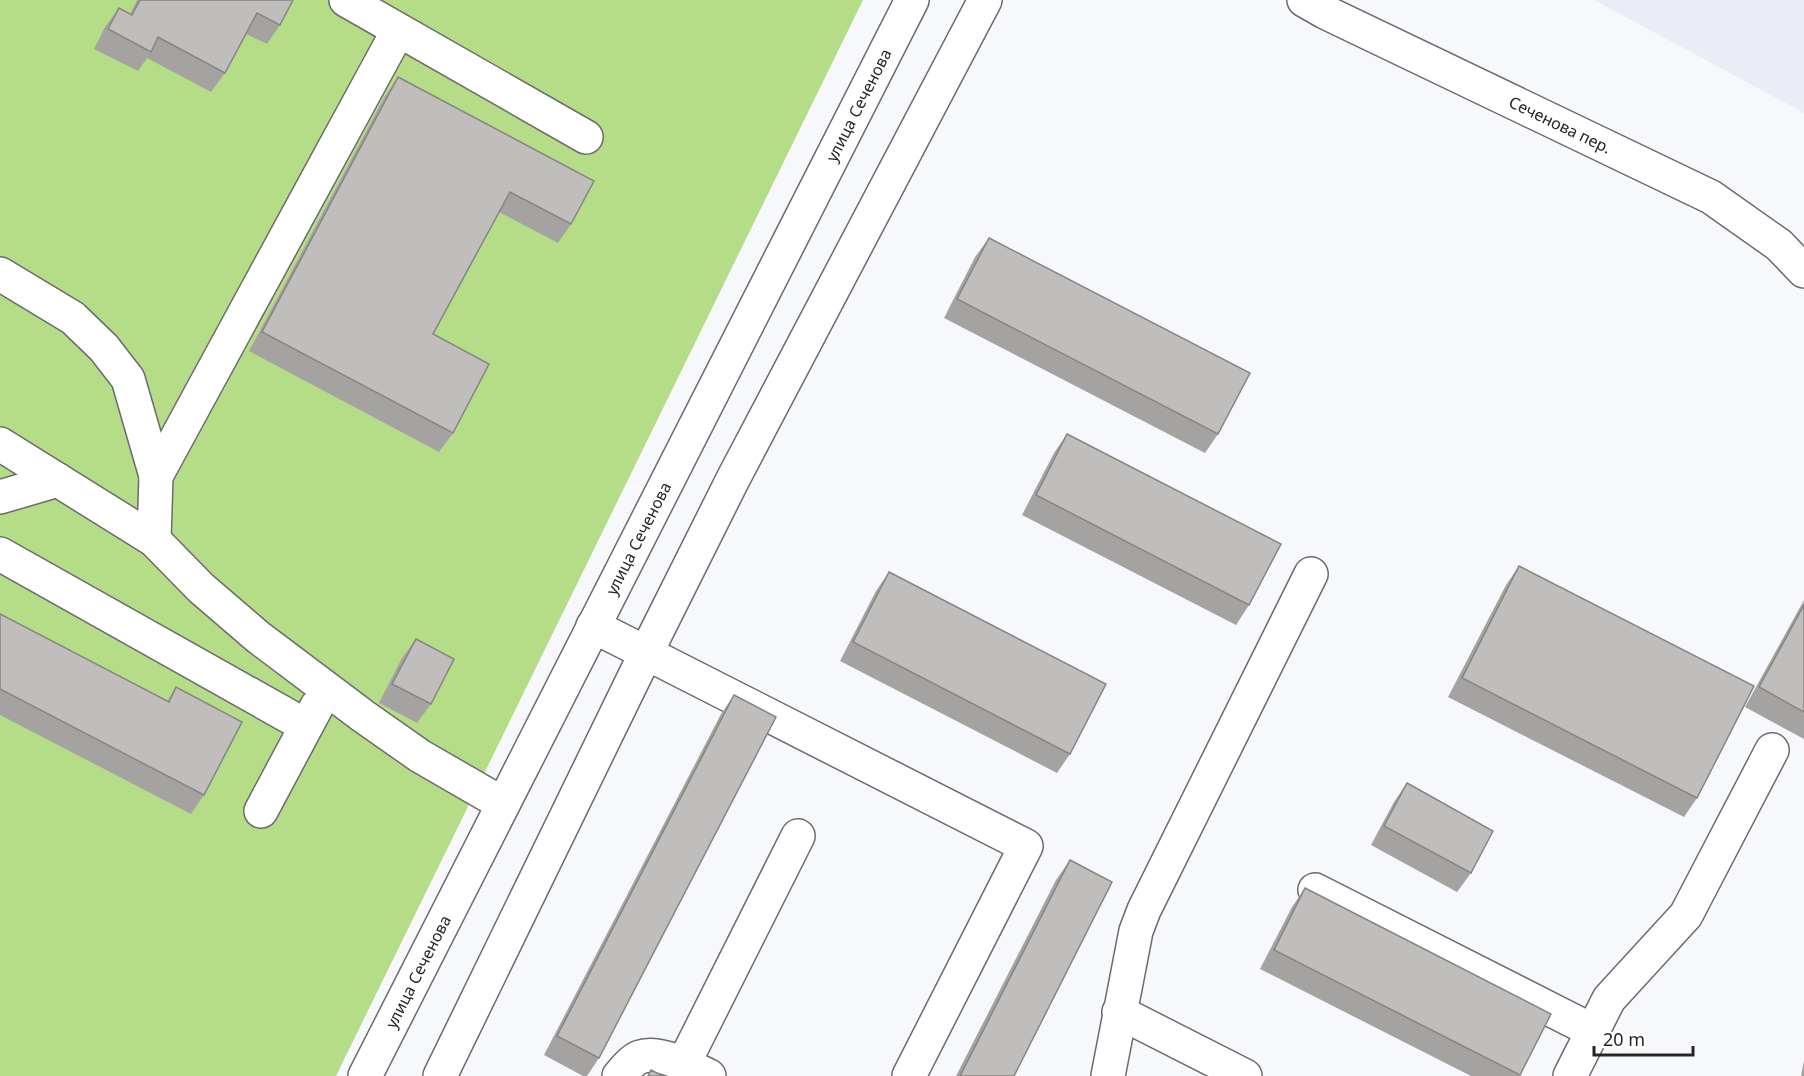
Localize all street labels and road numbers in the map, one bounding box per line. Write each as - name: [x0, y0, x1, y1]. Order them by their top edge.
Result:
- street label: улица Сеченова: [821, 45, 896, 166]
- street label: Сеченова пер.: [1505, 91, 1615, 159]
- street label: улица Сеченова: [600, 478, 676, 599]
- street label: улица Сеченова: [380, 911, 456, 1032]

